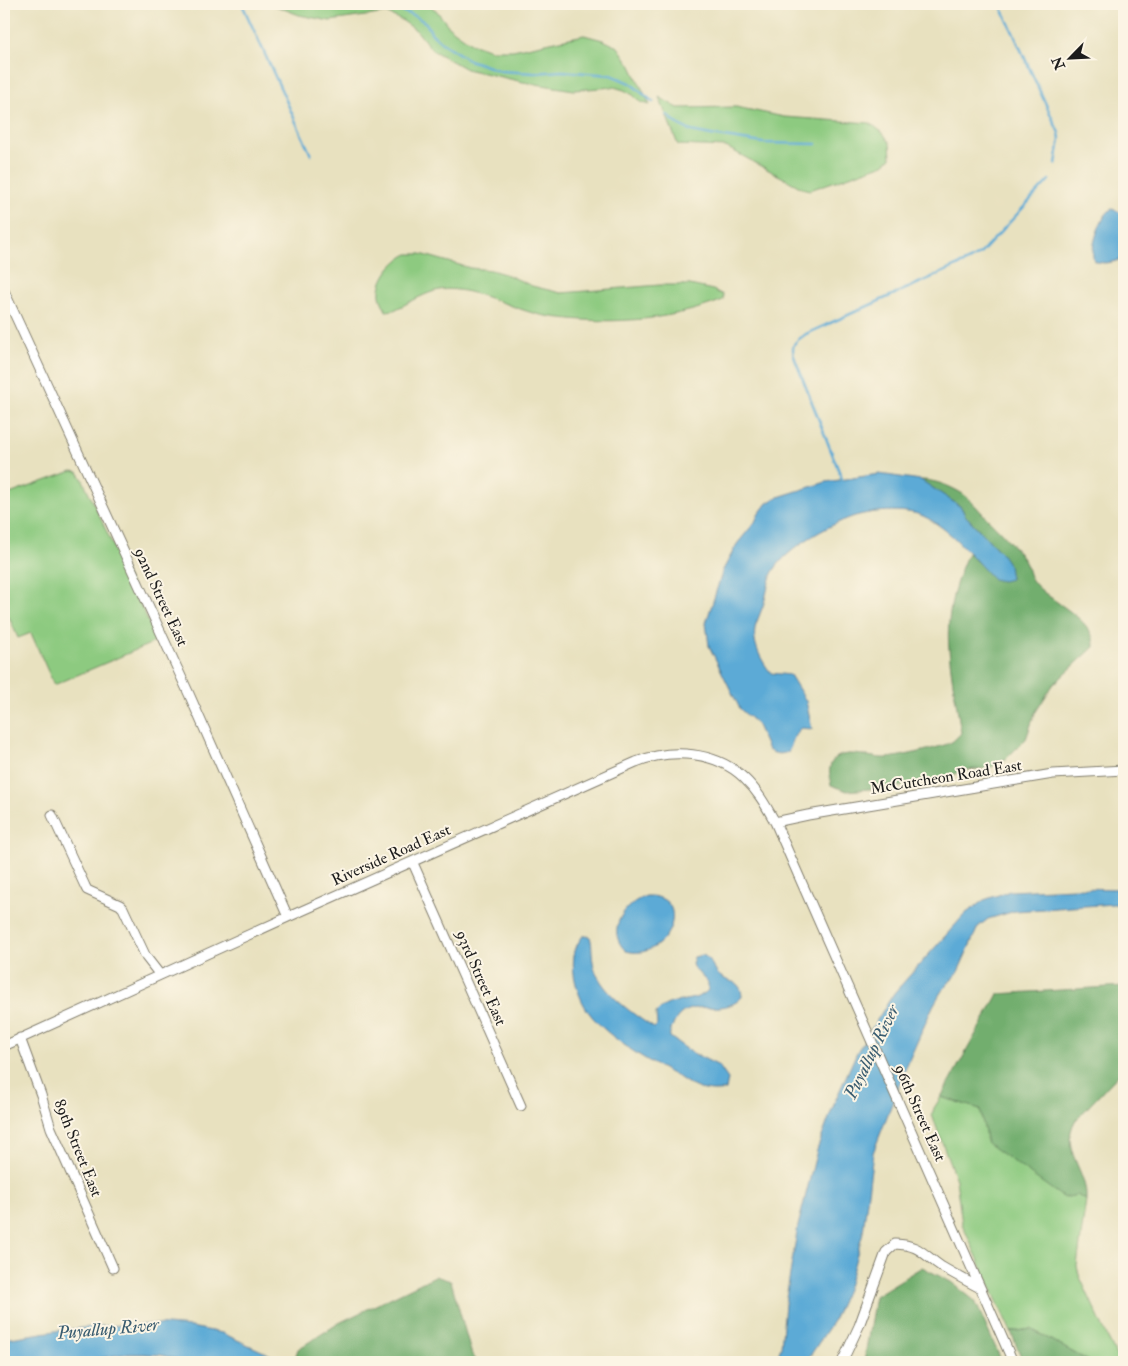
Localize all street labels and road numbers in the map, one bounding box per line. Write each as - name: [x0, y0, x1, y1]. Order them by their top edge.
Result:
- street label: 92nd Street East: [129, 544, 193, 649]
- street label: McCutcheon Road East: [869, 755, 1023, 799]
- street label: Riverside Road East: [328, 820, 454, 890]
- street label: 93rd Street East: [451, 926, 511, 1029]
- street label: 96th Street East: [889, 1061, 950, 1165]
- street label: 89th Street East: [49, 1096, 107, 1200]

